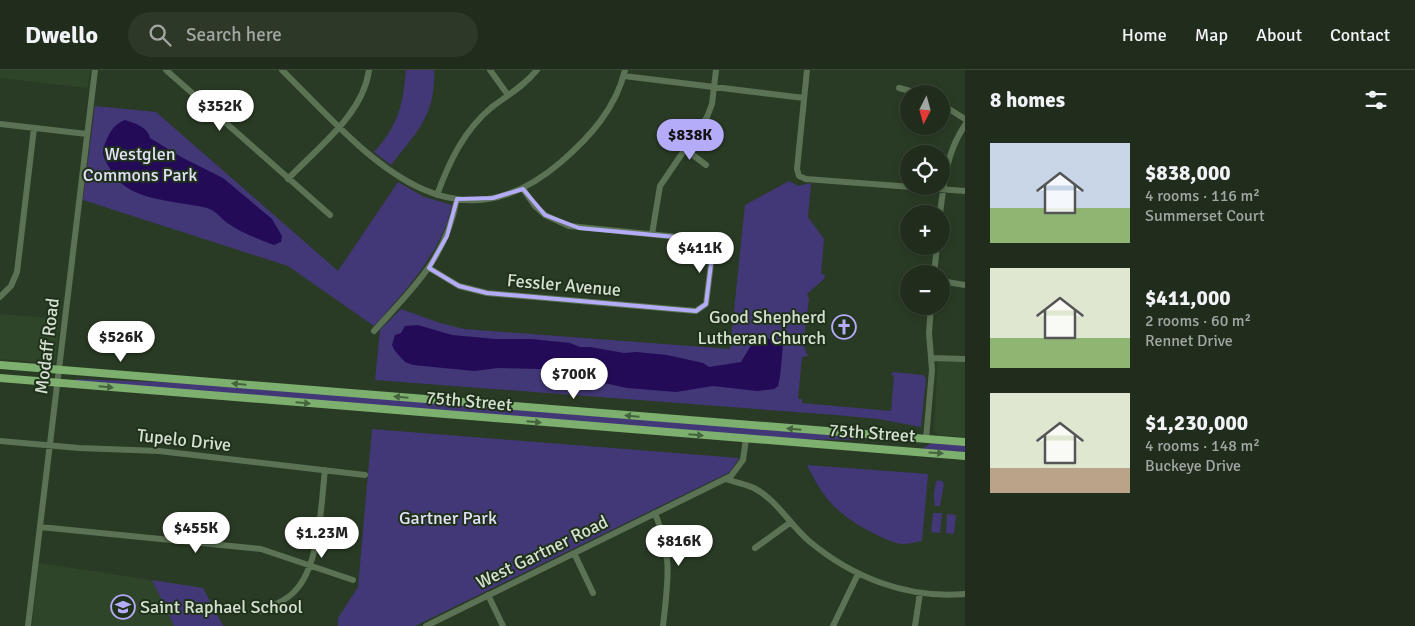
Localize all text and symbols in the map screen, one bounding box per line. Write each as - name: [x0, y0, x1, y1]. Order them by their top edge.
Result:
- search box: [128, 12, 478, 57]
- text: Dwello: [25, 20, 98, 50]
- icon: search: [146, 21, 174, 49]
- text: Search here: [186, 23, 282, 47]
- text: Home: [1122, 24, 1167, 46]
- text: Map: [1195, 24, 1228, 46]
- text: About: [1256, 24, 1302, 46]
- text: Contact: [1330, 24, 1390, 46]
- north arrow: [900, 85, 950, 135]
- map controls: [900, 85, 950, 315]
- icon: filters: [1362, 86, 1390, 114]
- text: 8 homes: [990, 87, 1065, 113]
- pin: $352K: [185, 90, 255, 132]
- text: $352K: [198, 96, 242, 116]
- pin: $838K: [655, 118, 725, 161]
- text: $838K: [668, 125, 712, 145]
- park label: Westglen Commons Park: [83, 143, 197, 186]
- button: locate: [900, 145, 950, 195]
- text: $838,000: [1145, 160, 1231, 186]
- icon: home: [1030, 163, 1090, 223]
- text: 4 rooms · 116 m²: [1145, 186, 1260, 206]
- button: +: [900, 205, 950, 255]
- text: Summerset Court: [1145, 206, 1265, 226]
- pin: $411K: [665, 232, 735, 274]
- text: $411K: [678, 238, 722, 258]
- button: −: [900, 265, 950, 315]
- street label: Fessler Avenue: [506, 269, 622, 301]
- text: $411,000: [1145, 285, 1231, 311]
- icon: home: [1030, 288, 1090, 348]
- street label: Modaff Road: [30, 297, 64, 395]
- place label: Good Shepherd Lutheran Church: [698, 306, 826, 349]
- text: 2 rooms · 60 m²: [1145, 311, 1251, 331]
- church icon: Good Shepherd Lutheran Church: [831, 314, 857, 340]
- pin: $526K: [86, 320, 156, 363]
- text: $526K: [99, 327, 143, 347]
- text: Rennet Drive: [1145, 331, 1233, 351]
- pin: $700K: [539, 358, 609, 400]
- text: $700K: [552, 364, 596, 384]
- one-way arrow: [230, 379, 246, 387]
- one-way arrow: [98, 383, 114, 391]
- street label: 75th Street: [425, 386, 513, 416]
- one-way arrow: [392, 393, 408, 401]
- one-way arrow: [295, 399, 311, 407]
- text: $1,230,000: [1145, 410, 1248, 436]
- one-way arrow: [624, 411, 640, 419]
- icon: home: [1030, 413, 1090, 473]
- one-way arrow: [527, 418, 543, 426]
- street label: 75th Street: [828, 419, 916, 447]
- street label: Tupelo Drive: [136, 424, 232, 456]
- one-way arrow: [786, 424, 802, 432]
- one-way arrow: [689, 431, 705, 439]
- text: 4 rooms · 148 m²: [1145, 436, 1260, 456]
- one-way arrow: [928, 450, 944, 458]
- text: Buckeye Drive: [1145, 456, 1241, 476]
- park label: Gartner Park: [399, 507, 497, 529]
- street label: West Gartner Road: [473, 511, 611, 593]
- pin: $455K: [161, 512, 231, 554]
- pin: $1.23M: [281, 516, 363, 559]
- text: $455K: [174, 518, 218, 538]
- text: $1.23M: [296, 523, 348, 543]
- pin: $816K: [644, 524, 714, 567]
- text: $816K: [657, 531, 701, 551]
- school or university icon: Saint Raphael School: [110, 594, 136, 620]
- place label: Saint Raphael School: [140, 596, 303, 618]

